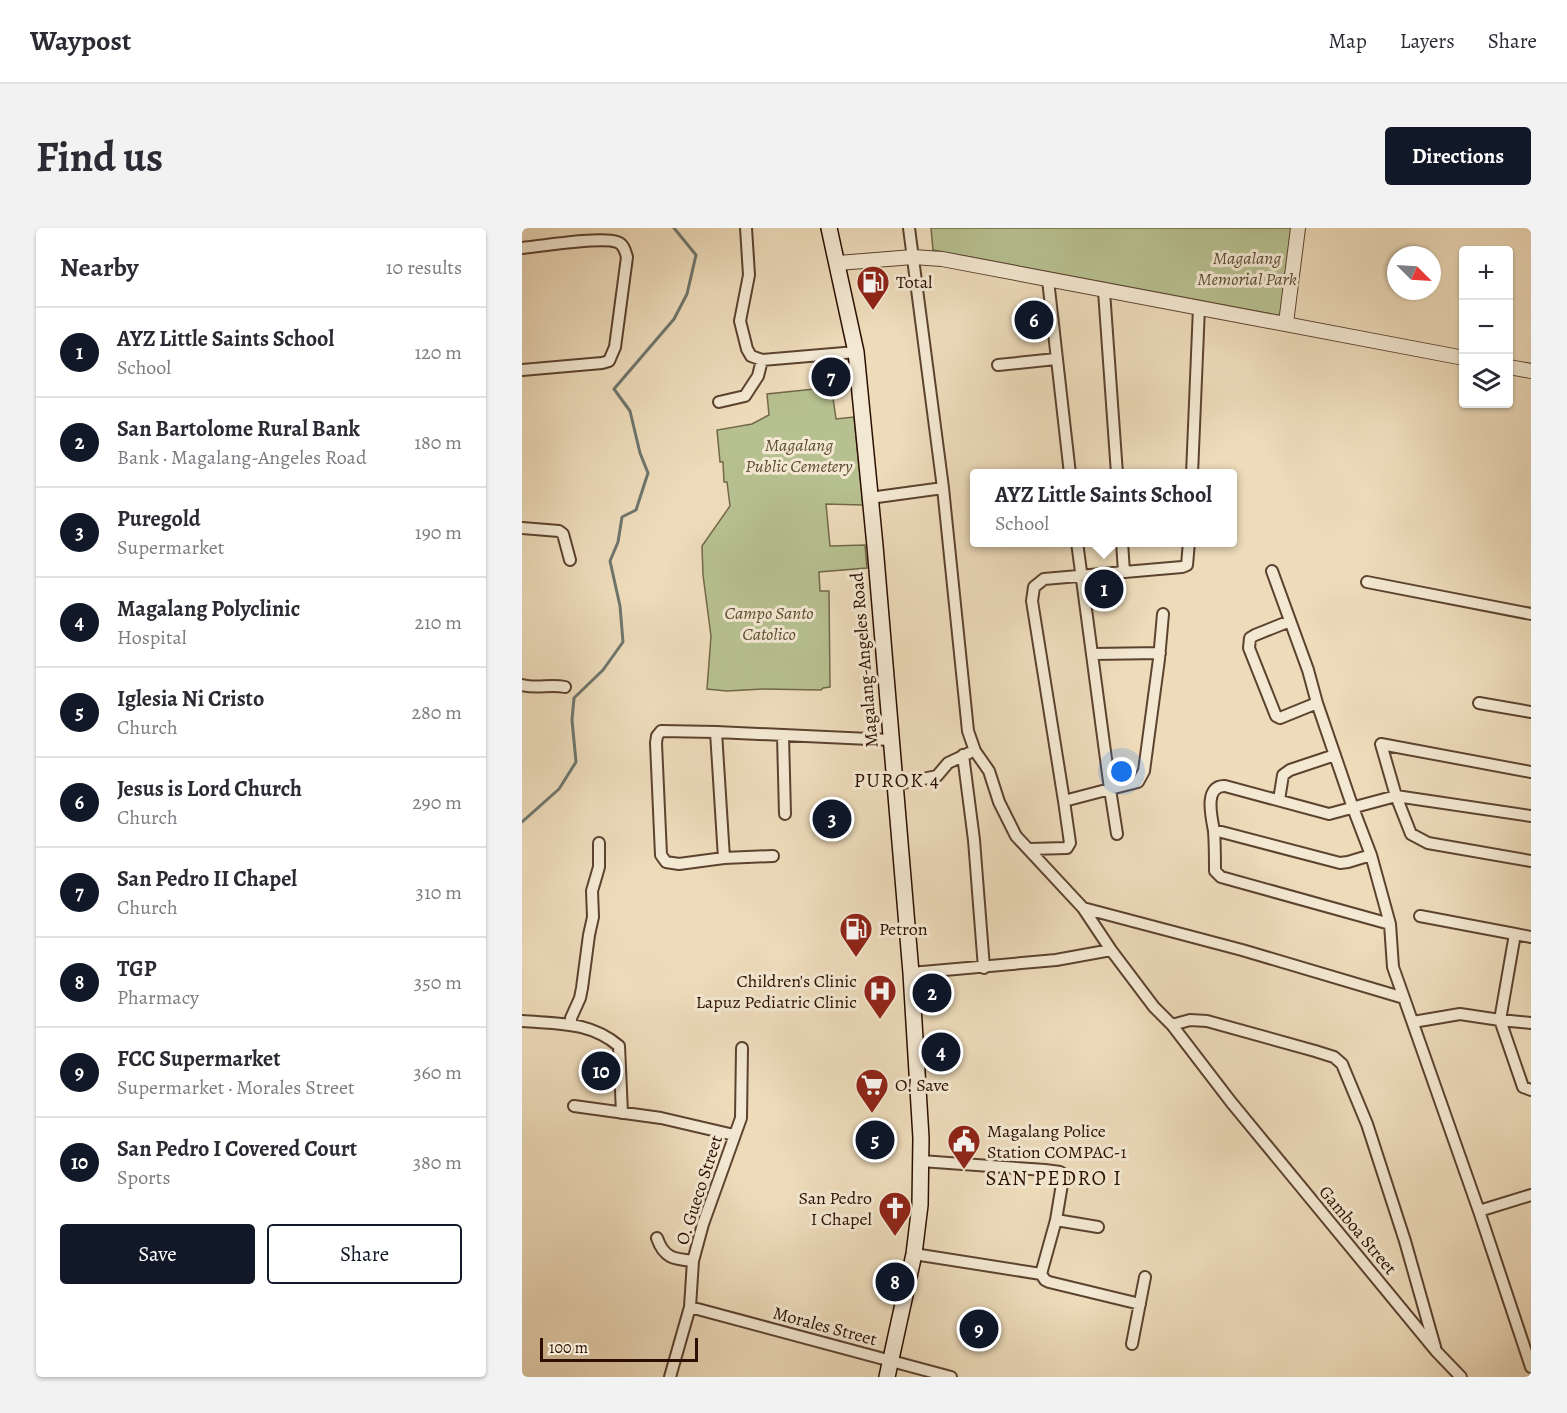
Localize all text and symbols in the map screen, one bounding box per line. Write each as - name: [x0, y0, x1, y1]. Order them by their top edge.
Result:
- text: Waypost: [30, 22, 131, 60]
- text: Map: [1328, 27, 1367, 55]
- text: Layers: [1400, 27, 1455, 55]
- text: Share: [1488, 27, 1537, 55]
- button: Directions: [1385, 127, 1531, 185]
- text: Find us: [36, 128, 163, 185]
- park label: Magalang Memorial Park: [1197, 246, 1297, 291]
- north arrow: [1387, 246, 1441, 300]
- map controls: [1459, 246, 1513, 408]
- button: +: [1459, 246, 1513, 300]
- text: Nearby: [60, 250, 139, 285]
- text: 10 results: [386, 254, 462, 281]
- fuel station icon: Total: [855, 264, 891, 311]
- place label: Total: [896, 270, 933, 294]
- pin: 6: [1014, 298, 1054, 343]
- button: −: [1459, 300, 1513, 354]
- text: AYZ Little Saints School: [117, 324, 334, 354]
- text: 1: [76, 339, 83, 366]
- text: 120 m: [414, 339, 462, 366]
- text: School: [117, 354, 171, 381]
- pin: 7: [812, 354, 850, 400]
- button: layers: [1459, 354, 1513, 408]
- text: San Bartolome Rural Bank: [117, 414, 360, 444]
- text: 2: [75, 429, 84, 456]
- text: 180 m: [414, 429, 462, 456]
- park label: Magalang Public Cemetery: [745, 433, 853, 478]
- text: Bank · Magalang-Angeles Road: [117, 444, 367, 471]
- popup: [970, 469, 1237, 547]
- text: AYZ Little Saints School: [995, 480, 1212, 510]
- text: Puregold: [117, 504, 201, 534]
- text: School: [995, 510, 1049, 537]
- text: 3: [75, 519, 84, 546]
- text: 190 m: [415, 519, 462, 546]
- text: Supermarket: [117, 534, 224, 561]
- pin: 1: [1084, 566, 1124, 612]
- street label: Magalang-Angeles Road: [844, 571, 884, 749]
- text: Magalang Polyclinic: [117, 594, 300, 624]
- park label: Campo Santo Catolico: [724, 601, 814, 646]
- text: 4: [75, 609, 84, 636]
- text: 210 m: [414, 609, 462, 636]
- text: Hospital: [117, 624, 187, 651]
- text: Iglesia Ni Cristo: [117, 684, 264, 714]
- text: 5: [75, 699, 84, 726]
- text: 280 m: [412, 699, 462, 726]
- text: Church: [117, 714, 178, 741]
- your location: [1107, 757, 1136, 786]
- district label: PUROK 4: [854, 767, 940, 794]
- text: Jesus is Lord Church: [117, 774, 302, 804]
- text: 6: [75, 789, 84, 816]
- text: 290 m: [412, 789, 462, 816]
- pin: 3: [812, 796, 852, 842]
- text: Church: [117, 804, 178, 831]
- text: San Pedro II Chapel: [117, 864, 297, 894]
- text: 7: [75, 879, 84, 906]
- text: 310 m: [416, 879, 462, 906]
- text: Church: [117, 894, 178, 921]
- fuel station icon: Petron: [838, 911, 874, 958]
- place label: Petron: [879, 917, 928, 941]
- text: TGP: [117, 954, 156, 984]
- text: 8: [75, 969, 84, 996]
- text: 350 m: [414, 969, 462, 996]
- place label: Children's Clinic Lapuz Pediatric Clinic: [696, 969, 857, 1014]
- pin: 2: [912, 970, 952, 1016]
- hospital icon: Children's Clinic Lapuz Pediatric Clinic: [862, 973, 898, 1020]
- text: Pharmacy: [117, 984, 199, 1011]
- pin: 4: [922, 1030, 960, 1074]
- text: FCC Supermarket: [117, 1044, 281, 1074]
- pin: 10: [582, 1048, 620, 1094]
- text: 9: [75, 1059, 84, 1086]
- text: 360 m: [413, 1059, 462, 1086]
- supermarket icon: O! Save: [854, 1067, 890, 1114]
- place label: O! Save: [895, 1073, 949, 1097]
- text: Supermarket · Morales Street: [117, 1074, 355, 1101]
- pin: 5: [856, 1118, 894, 1162]
- place label: Magalang Police Station COMPAC-1: [987, 1119, 1127, 1164]
- public building icon: Magalang Police Station COMPAC-1: [946, 1123, 982, 1170]
- street label: O. Gueco Street: [670, 1132, 728, 1248]
- text: San Pedro I Covered Court: [117, 1134, 357, 1164]
- text: 10: [71, 1149, 88, 1176]
- text: 380 m: [413, 1149, 462, 1176]
- text: Sports: [117, 1164, 170, 1191]
- district label: SAN PEDRO I: [986, 1164, 1122, 1192]
- street label: Gamboa Street: [1314, 1180, 1402, 1280]
- place label: San Pedro I Chapel: [798, 1186, 873, 1231]
- church icon: San Pedro I Chapel: [877, 1190, 913, 1237]
- button: Save: [60, 1224, 255, 1284]
- button: Share: [267, 1224, 462, 1284]
- pin: 8: [876, 1260, 914, 1304]
- street label: Morales Street: [770, 1301, 880, 1351]
- pin: 9: [960, 1306, 998, 1352]
- scale bar: [540, 1335, 698, 1362]
- text: 100 m: [549, 1337, 588, 1359]

